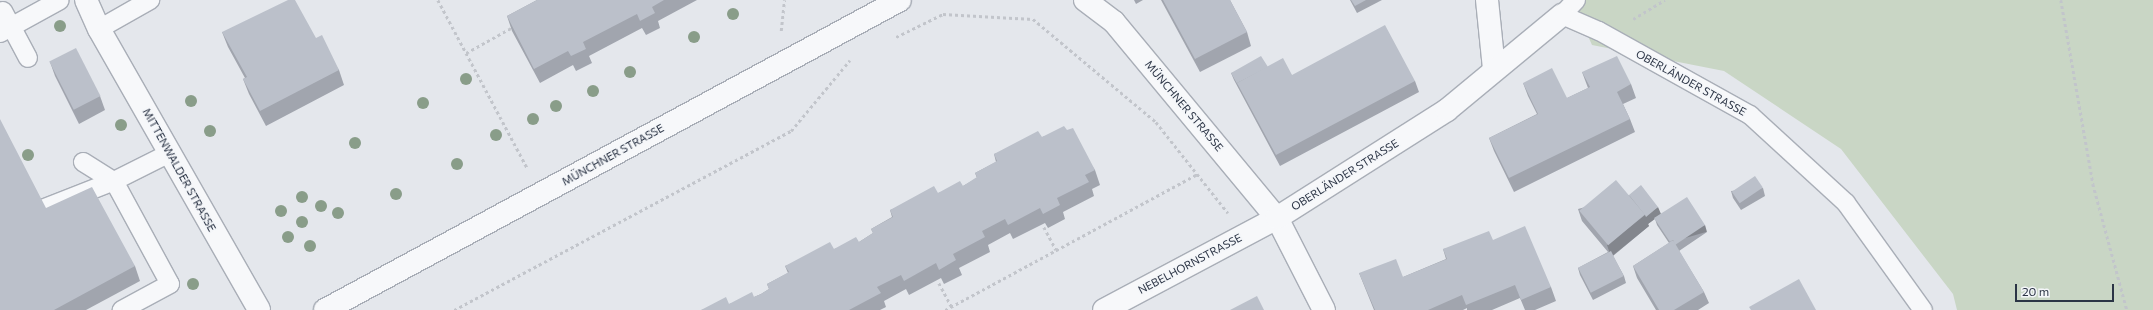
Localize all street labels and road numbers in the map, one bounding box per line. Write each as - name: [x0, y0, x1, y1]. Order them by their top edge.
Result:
- street label: OBERLÄNDER STRASSE: [1634, 47, 1748, 119]
- street label: MÜNCHNER STRASSE: [1142, 58, 1226, 154]
- street label: MITTENWALDER STRASSE: [140, 106, 218, 234]
- street label: MÜNCHNER STRASSE: [560, 121, 666, 189]
- street label: OBERLÄNDER STRASSE: [1289, 137, 1401, 213]
- street label: NEBELHORNSTRASSE: [1136, 231, 1244, 297]

